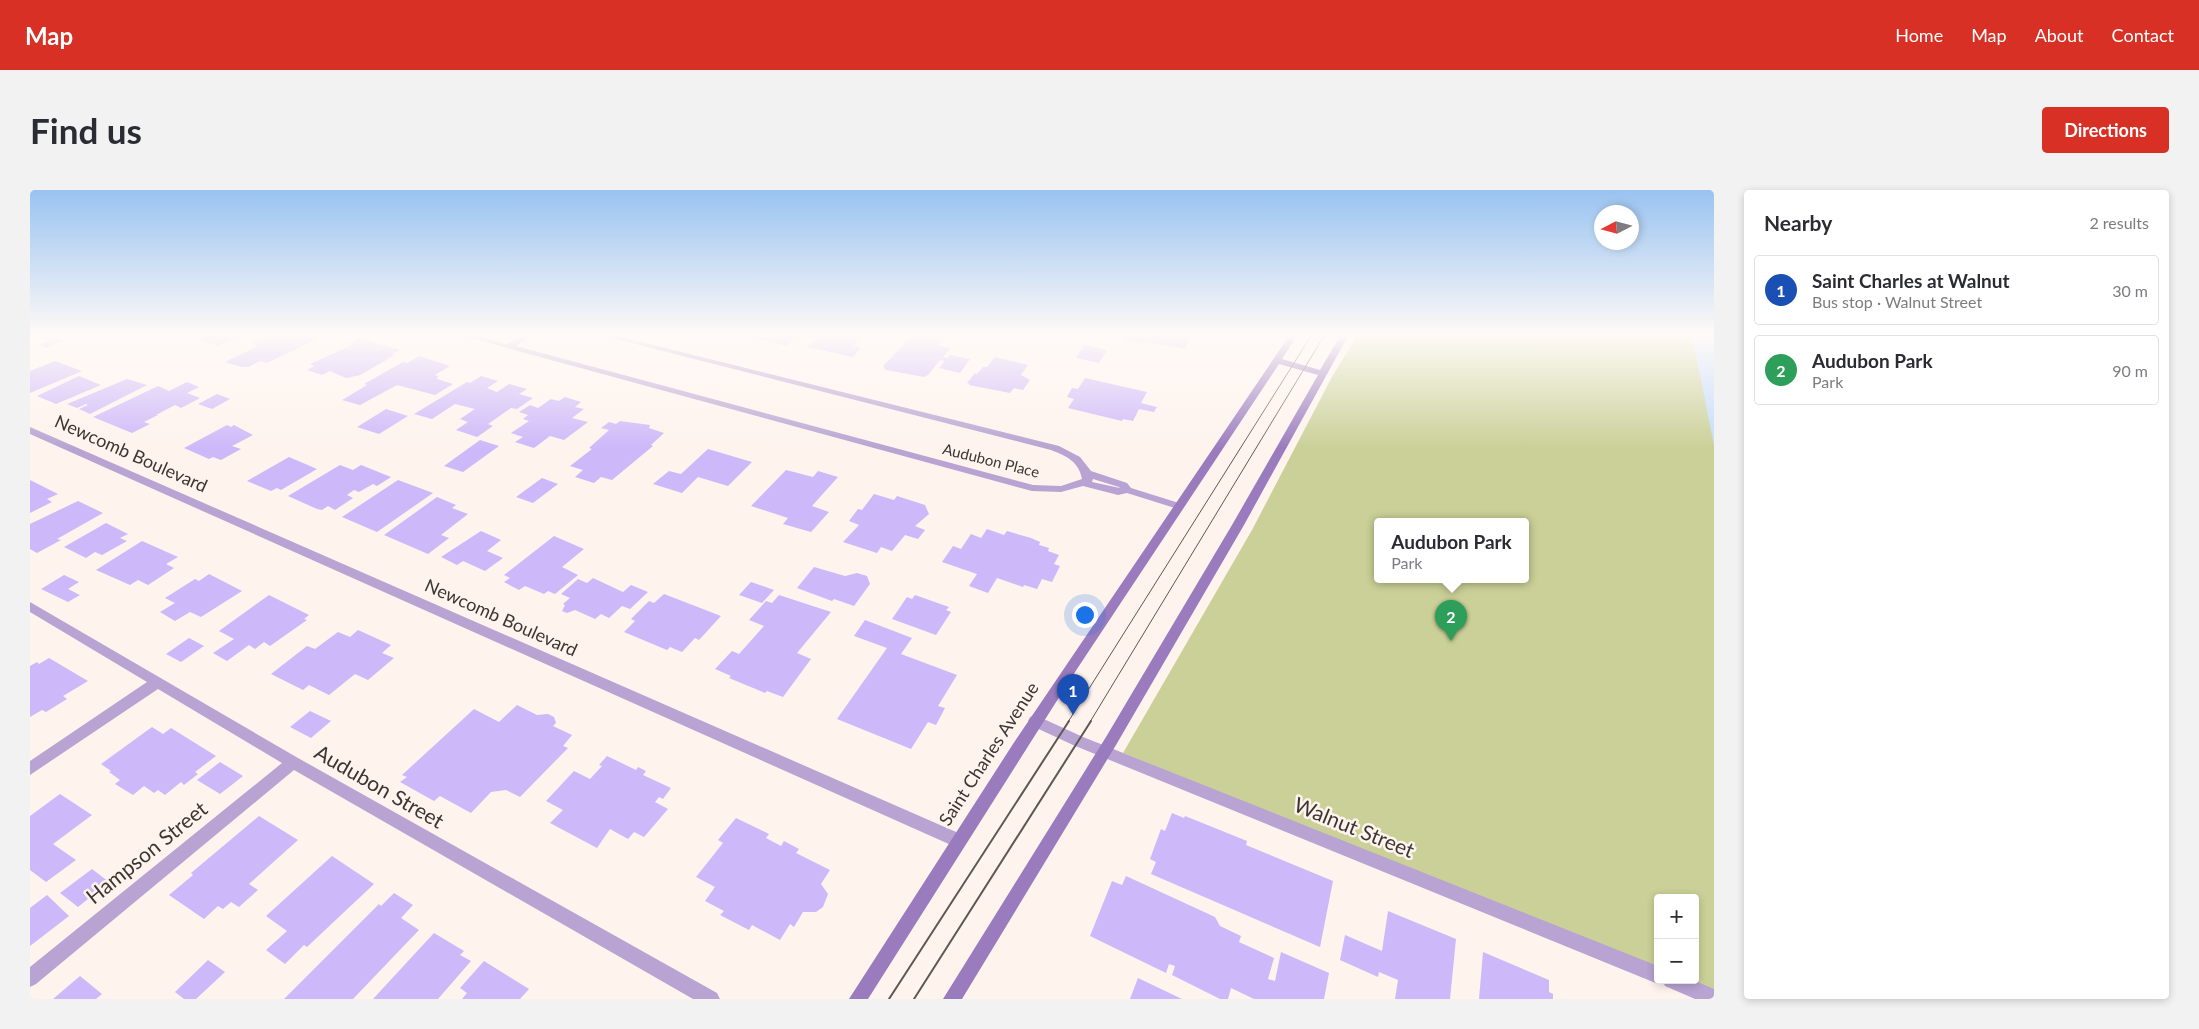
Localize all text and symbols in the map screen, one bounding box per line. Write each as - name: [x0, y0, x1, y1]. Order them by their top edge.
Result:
- text: Map: [25, 21, 73, 50]
- text: Home: [1895, 24, 1943, 46]
- text: Map: [1971, 24, 2007, 46]
- text: About: [2035, 24, 2084, 46]
- text: Contact: [2112, 24, 2174, 46]
- button: Directions: [2042, 107, 2169, 153]
- text: Find us: [30, 109, 142, 151]
- north arrow: [1594, 205, 1639, 250]
- text: Nearby: [1764, 210, 1832, 235]
- text: 2 results: [2089, 213, 2149, 232]
- text: Saint Charles at Walnut: [1812, 269, 2010, 292]
- text: 1: [1776, 281, 1786, 300]
- text: 30 m: [2112, 281, 2148, 300]
- text: Bus stop · Walnut Street: [1812, 292, 1982, 311]
- text: Audubon Park: [1812, 349, 1933, 372]
- text: 2: [1776, 361, 1786, 380]
- text: 90 m: [2112, 361, 2148, 380]
- text: Park: [1812, 372, 1843, 391]
- street label: Newcomb Boulevard: [52, 410, 211, 497]
- street label: Audubon Place: [941, 439, 1042, 481]
- popup: [1374, 518, 1529, 583]
- text: Audubon Park: [1391, 530, 1512, 553]
- text: Park: [1391, 553, 1422, 572]
- street label: Newcomb Boulevard: [422, 574, 581, 661]
- pin: 2: [1435, 600, 1467, 641]
- your location: [1072, 602, 1098, 628]
- pin: 1: [1057, 674, 1089, 715]
- street label: Saint Charles Avenue: [934, 678, 1043, 829]
- street label: Audubon Street: [311, 739, 449, 833]
- street label: Walnut Street: [1291, 791, 1419, 862]
- street label: Hampson Street: [80, 795, 212, 908]
- map controls: [1654, 894, 1699, 984]
- button: +: [1654, 894, 1699, 939]
- button: −: [1654, 939, 1699, 984]

